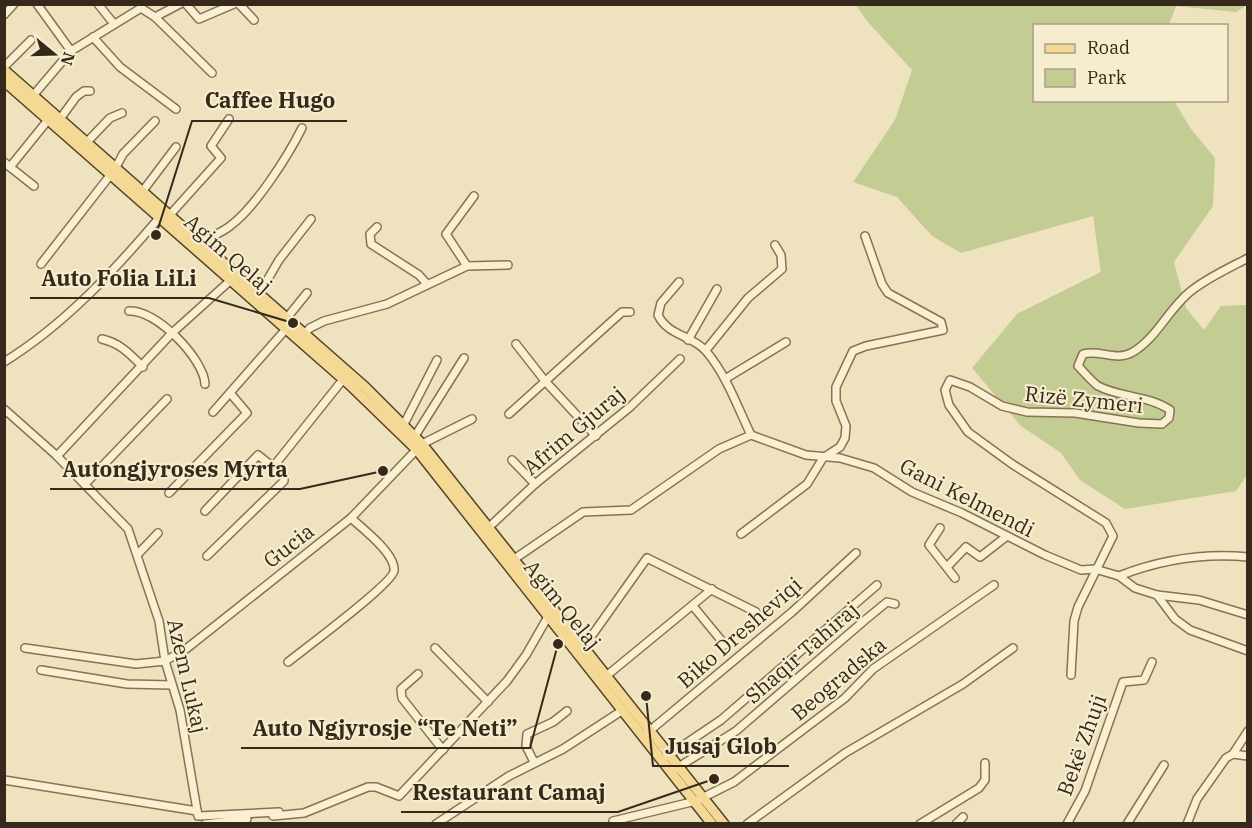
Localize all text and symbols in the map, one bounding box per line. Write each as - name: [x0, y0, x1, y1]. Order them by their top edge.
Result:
- north arrow: [24, 24, 84, 84]
- legend: [1033, 24, 1228, 102]
- text: Road: [1087, 36, 1130, 59]
- text: N: [57, 50, 80, 68]
- text: Park: [1087, 66, 1127, 89]
- callout: Caffee Hugo: [192, 81, 347, 121]
- text: Caffee Hugo: [205, 85, 335, 114]
- street label: Agim Qelaj: [179, 207, 279, 299]
- callout: Auto Folia LiLi: [30, 258, 209, 298]
- text: Auto Folia LiLi: [41, 263, 197, 292]
- street label: Rizë Zymeri: [1023, 379, 1145, 419]
- street label: Afrim Gjuraj: [517, 380, 630, 481]
- callout: Autongjyroses Myrta: [50, 449, 300, 489]
- street label: Gani Kelmendi: [895, 451, 1040, 543]
- text: Autongjyroses Myrta: [62, 454, 288, 483]
- street label: Gucia: [257, 517, 319, 574]
- street label: Agim Qelaj: [518, 554, 608, 655]
- street label: Biko Dresheviqi: [671, 570, 808, 694]
- street label: Shaqir Tahiraj: [739, 595, 864, 709]
- street label: Azem Lukaj: [161, 616, 215, 736]
- street label: Beogradska: [785, 630, 892, 726]
- street label: Bekë Zhuji: [1050, 690, 1112, 799]
- callout: Auto Ngjyrosje “Te Neti”: [241, 708, 530, 748]
- text: Auto Ngjyrosje “Te Neti”: [252, 713, 518, 742]
- callout: Jusaj Glob: [653, 726, 789, 766]
- text: Jusaj Glob: [665, 731, 777, 760]
- callout: Restaurant Camaj: [401, 772, 618, 812]
- text: Restaurant Camaj: [412, 777, 606, 806]

